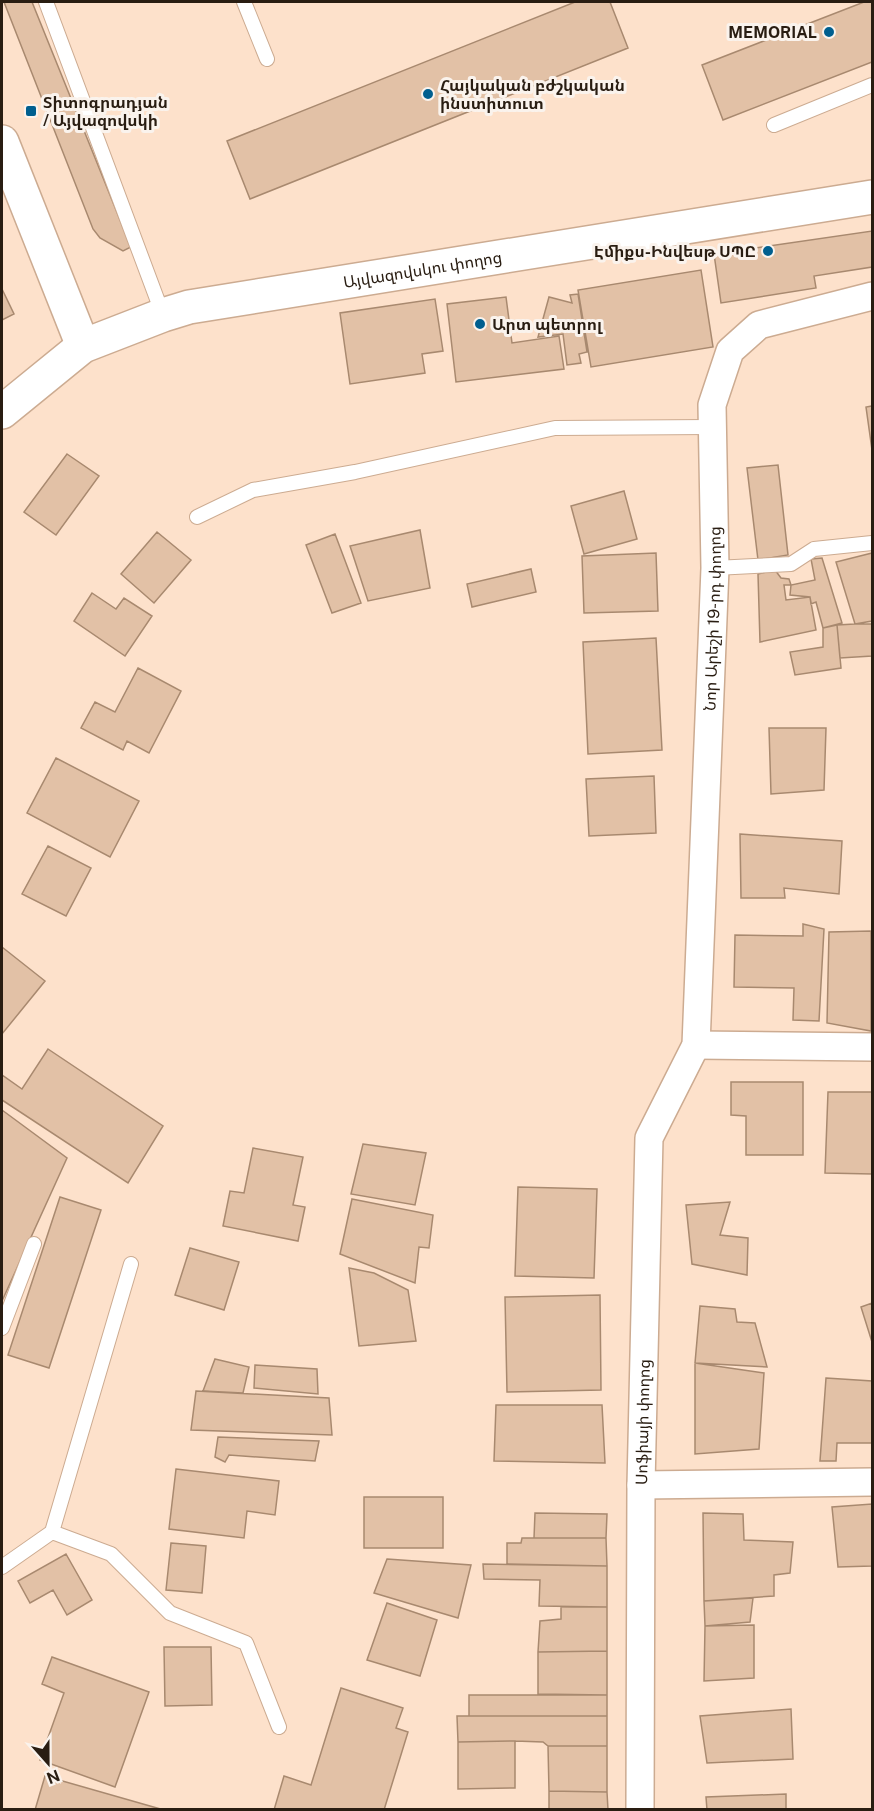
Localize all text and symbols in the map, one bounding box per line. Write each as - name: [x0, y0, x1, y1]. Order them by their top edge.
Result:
- place label: MEMORIAL: [728, 23, 817, 42]
- marker: MEMORIAL: [822, 25, 836, 39]
- place label: Հայկական բժշկական ինստիտուտ: [440, 76, 625, 113]
- marker: Հայկական բժշկական ինստիտուտ: [421, 87, 435, 101]
- place label: Տիտոգրադյան / Այվազովսկի: [43, 93, 168, 130]
- marker: Տիտոգրադյան / Այվազովսկի: [24, 104, 38, 118]
- place label: Էմիքս-Ինվեսթ ՍՊԸ: [594, 242, 756, 261]
- marker: Էմիքս-Ինվեսթ ՍՊԸ: [761, 244, 775, 258]
- street label: Այվազովսկու փողոց: [342, 248, 503, 292]
- place label: Արտ պետրոլ: [492, 315, 603, 334]
- marker: Արտ պետրոլ: [473, 317, 487, 331]
- street label: Նոր Արեշի 19-րդ փողոց: [700, 526, 725, 711]
- street label: Սոֆիայի փողոց: [632, 1359, 654, 1485]
- north arrow: [18, 1733, 78, 1793]
- text: N: [44, 1765, 62, 1788]

